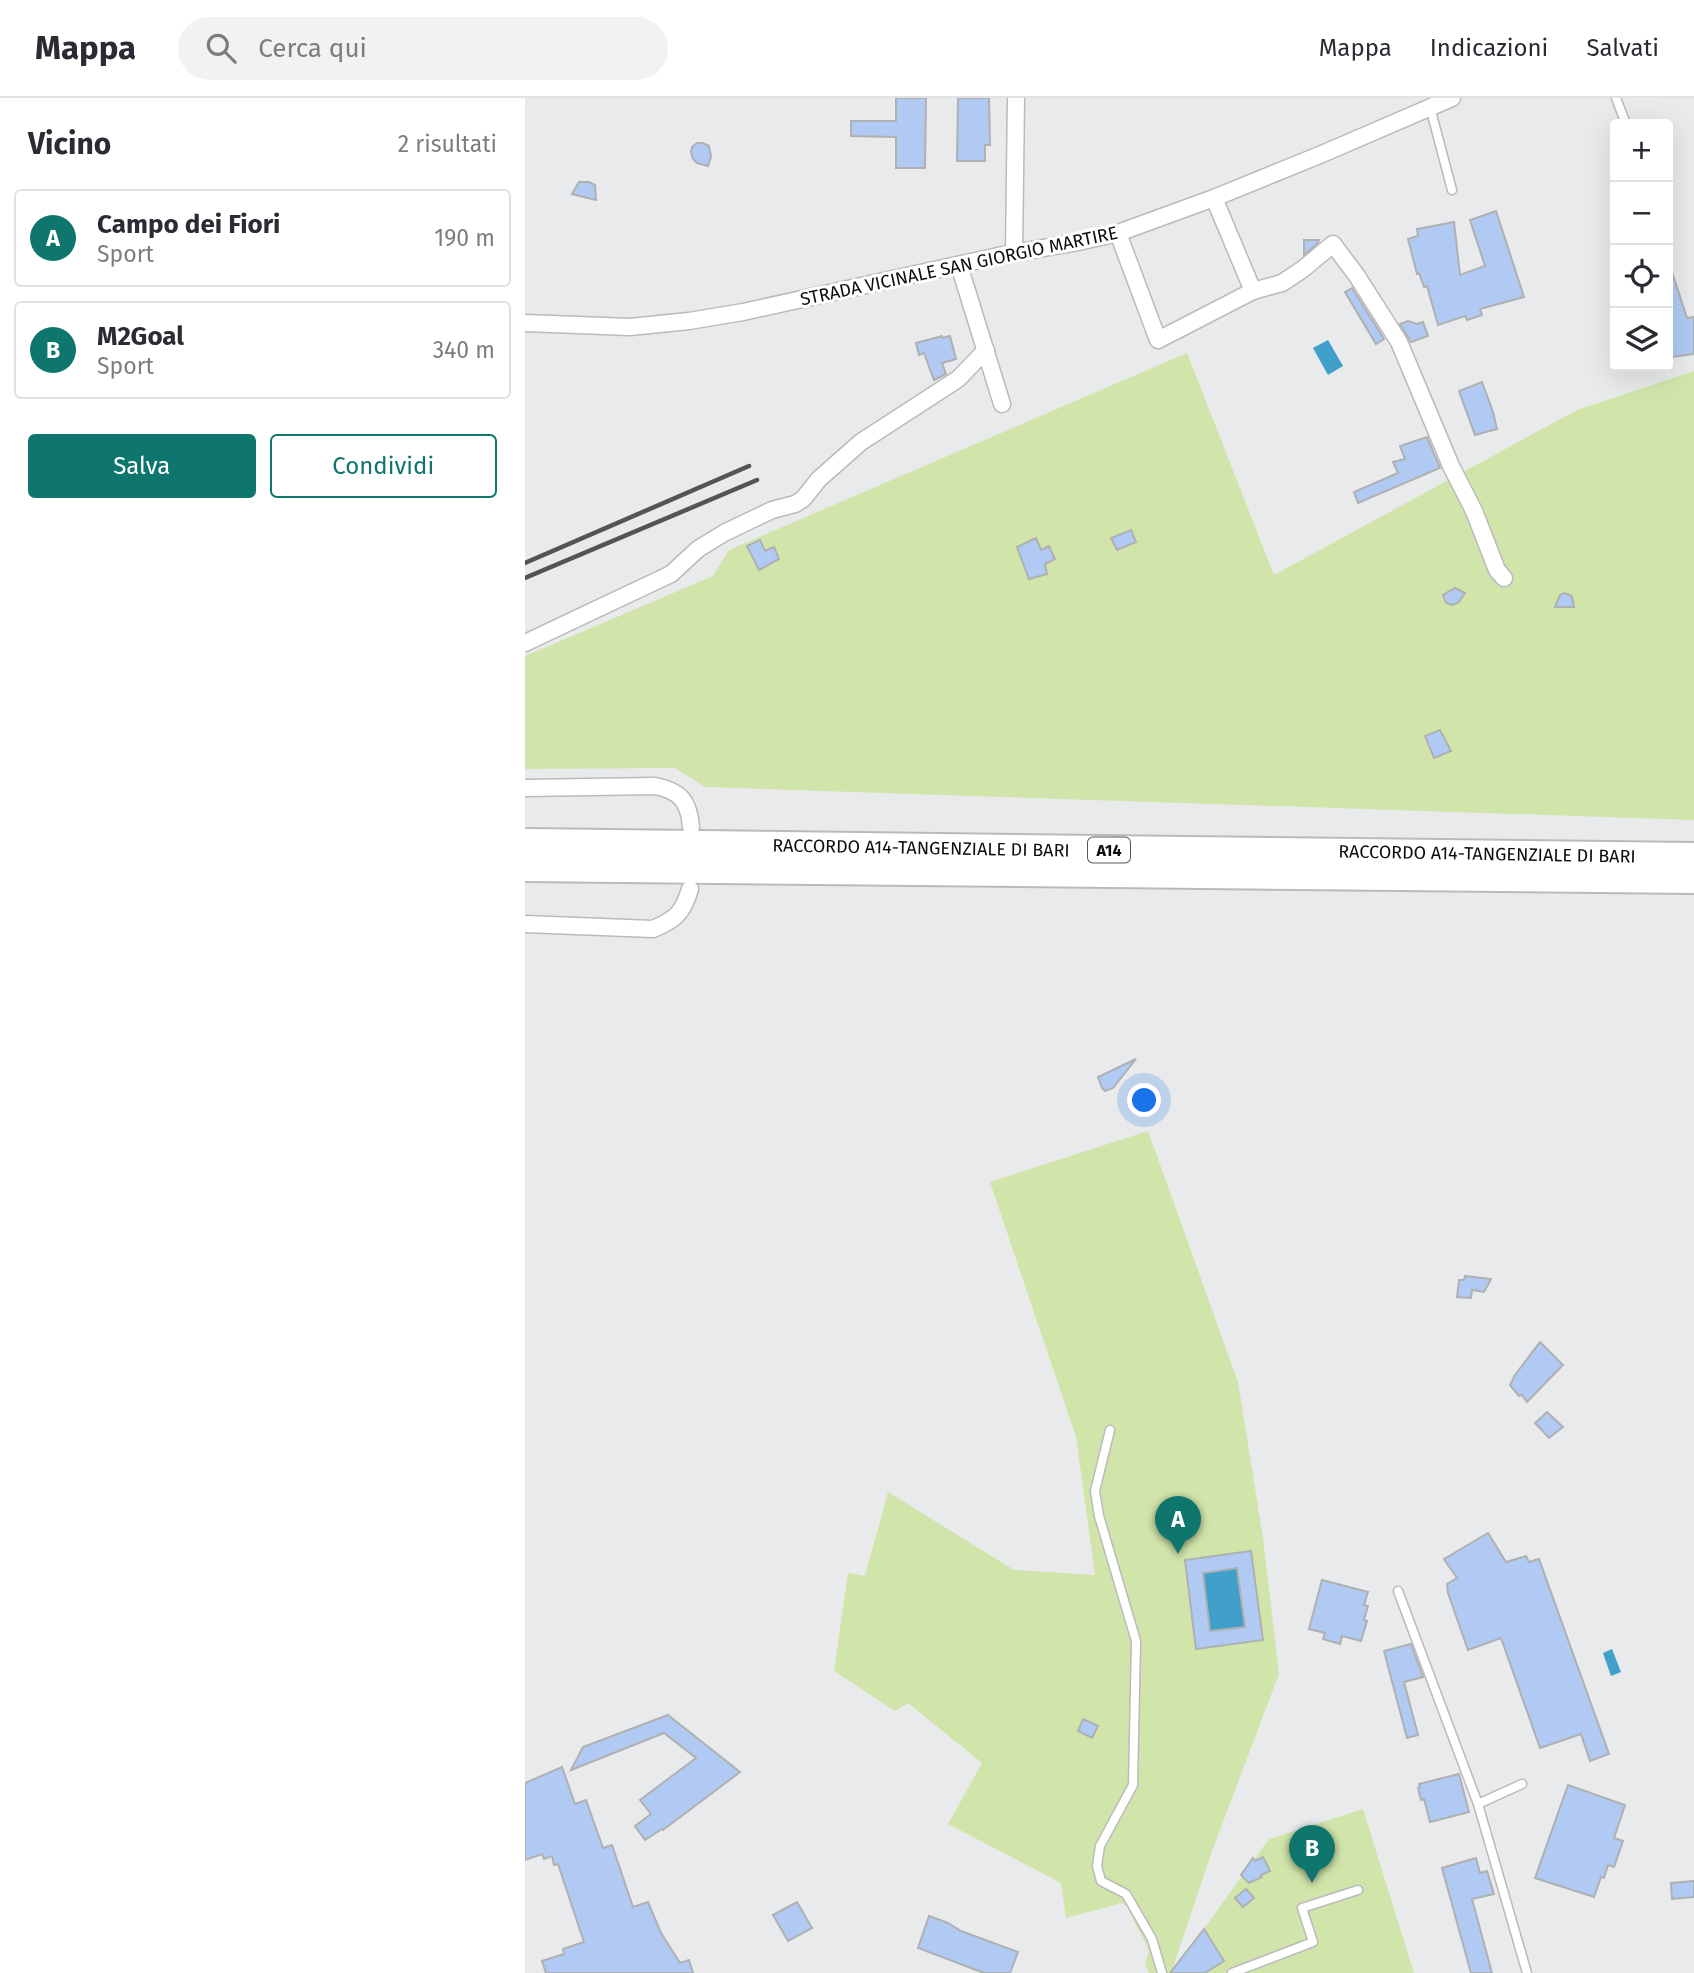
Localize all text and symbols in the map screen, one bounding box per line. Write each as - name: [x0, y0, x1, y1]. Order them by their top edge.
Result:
- search box: [178, 17, 668, 80]
- text: Mappa: [35, 28, 136, 68]
- icon: search: [202, 29, 240, 67]
- text: Cerca qui: [258, 33, 367, 64]
- text: Mappa: [1319, 34, 1392, 62]
- text: Indicazioni: [1430, 34, 1548, 62]
- text: Salvati: [1586, 34, 1659, 62]
- map controls: [1610, 119, 1673, 371]
- button: +: [1610, 119, 1673, 182]
- text: Vicino: [28, 126, 111, 162]
- text: 2 risultati: [398, 130, 497, 158]
- button: −: [1610, 182, 1673, 245]
- text: Campo dei Fiori: [97, 209, 280, 240]
- street label: STRADA VICINALE SAN GIORGIO MARTIRE: [798, 222, 1120, 310]
- text: A: [46, 224, 60, 252]
- text: 190 m: [434, 224, 495, 252]
- text: Sport: [97, 240, 154, 268]
- button: locate: [1610, 245, 1673, 308]
- button: layers: [1610, 308, 1673, 371]
- text: M2Goal: [97, 321, 184, 352]
- text: B: [46, 336, 60, 364]
- text: 340 m: [433, 336, 495, 364]
- text: Sport: [97, 352, 154, 380]
- button: Salva: [28, 434, 256, 498]
- button: Condividi: [270, 434, 497, 498]
- street label: RACCORDO A14-TANGENZIALE DI BARI: [772, 834, 1070, 862]
- road number: A14: [1088, 838, 1130, 862]
- street label: RACCORDO A14-TANGENZIALE DI BARI: [1338, 840, 1636, 868]
- your location: [1127, 1083, 1161, 1117]
- pin: A: [1155, 1496, 1201, 1554]
- pin: B: [1289, 1825, 1335, 1883]

